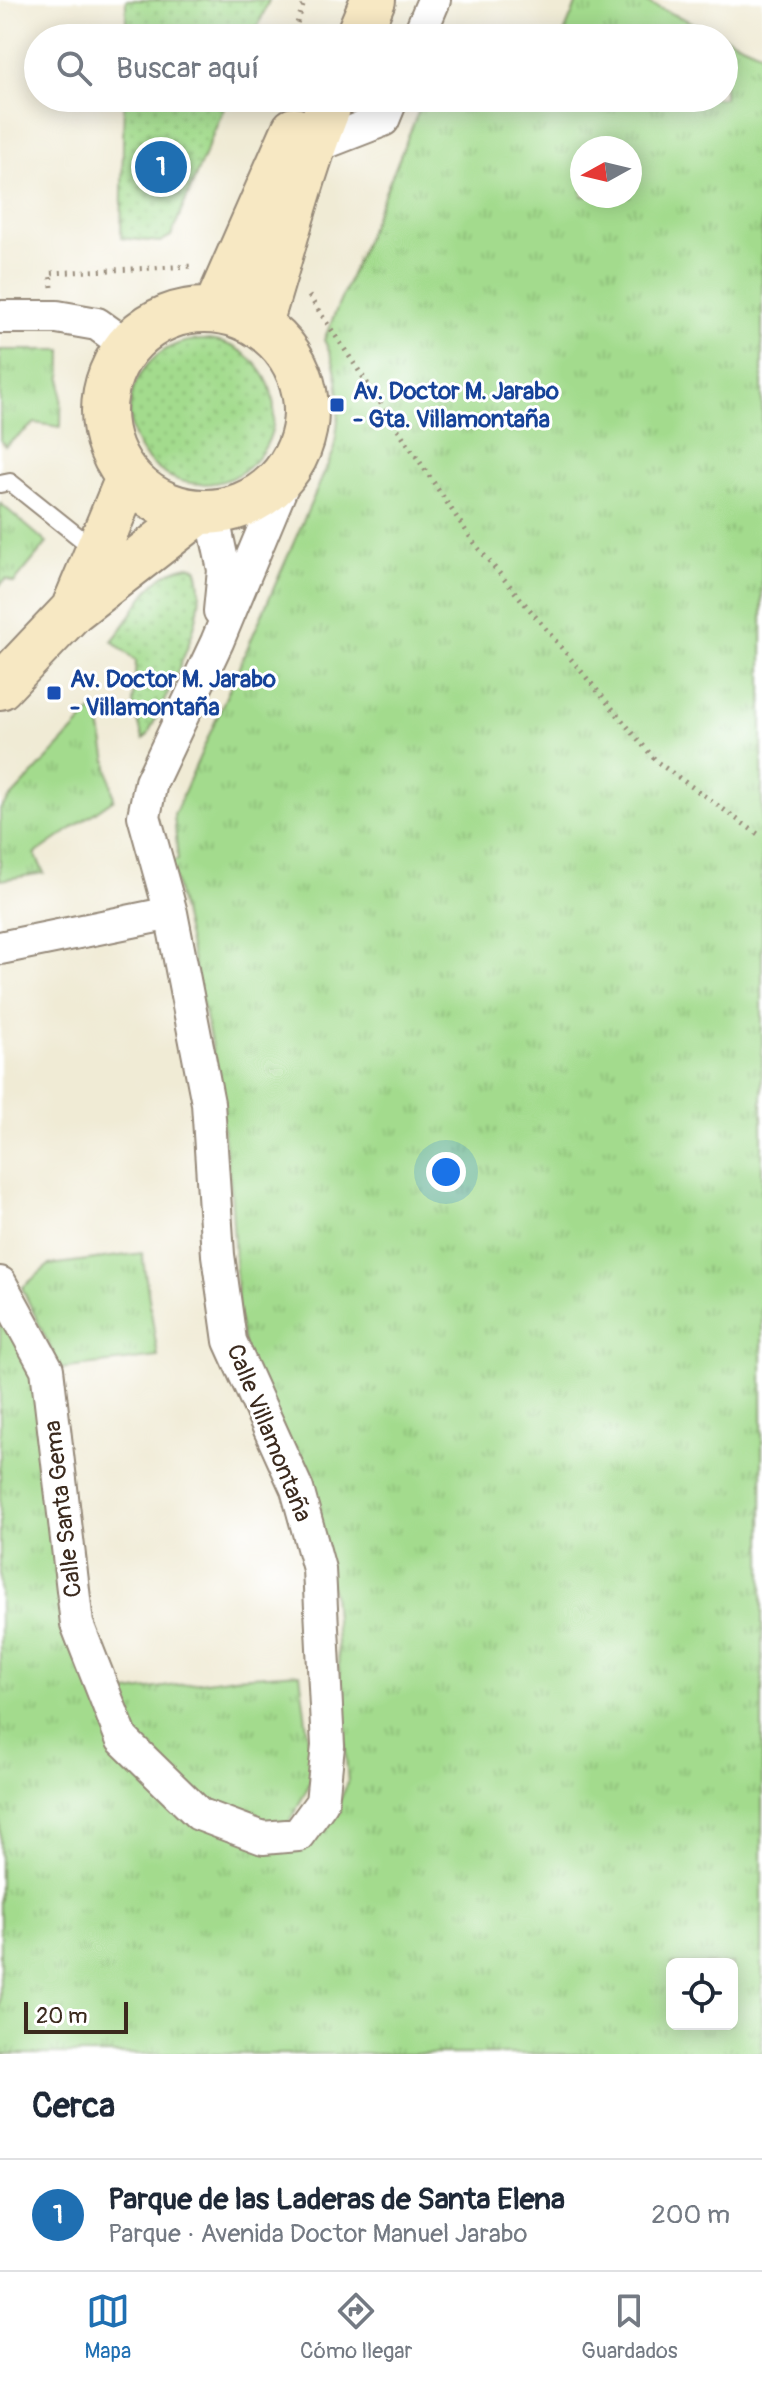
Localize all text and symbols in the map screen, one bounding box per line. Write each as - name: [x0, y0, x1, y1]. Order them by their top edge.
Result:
- search box: [24, 24, 738, 112]
- icon: search: [52, 46, 96, 90]
- text: Buscar aquí: [116, 50, 259, 87]
- north arrow: [570, 136, 642, 208]
- pin: 1: [135, 137, 187, 197]
- place label: Av. Doctor M. Jarabo - Gta. Villamontaña: [353, 377, 559, 434]
- marker: Av. Doctor M. Jarabo - Gta. Villamontaña: [328, 396, 346, 414]
- place label: Av. Doctor M. Jarabo - Villamontaña: [70, 665, 276, 722]
- marker: Av. Doctor M. Jarabo - Villamontaña: [45, 684, 63, 702]
- your location: [426, 1152, 466, 1192]
- street label: Calle Villamontaña: [220, 1340, 318, 1526]
- street label: Calle Santa Gema: [38, 1419, 88, 1599]
- map controls: [666, 1958, 738, 2030]
- button: locate: [666, 1958, 738, 2030]
- scale bar: [24, 1998, 128, 2034]
- text: 20 m: [36, 2002, 88, 2030]
- text: Cerca: [32, 2085, 115, 2128]
- text: Parque de las Laderas de Santa Elena: [108, 2181, 565, 2218]
- text: 1: [53, 2199, 63, 2231]
- text: 200 m: [651, 2199, 730, 2231]
- text: Parque · Avenida Doctor Manuel Jarabo: [108, 2218, 528, 2250]
- tab: Mapa: [84, 2289, 131, 2365]
- tab: Cómo llegar: [300, 2289, 412, 2365]
- tab: Guardados: [581, 2289, 678, 2365]

